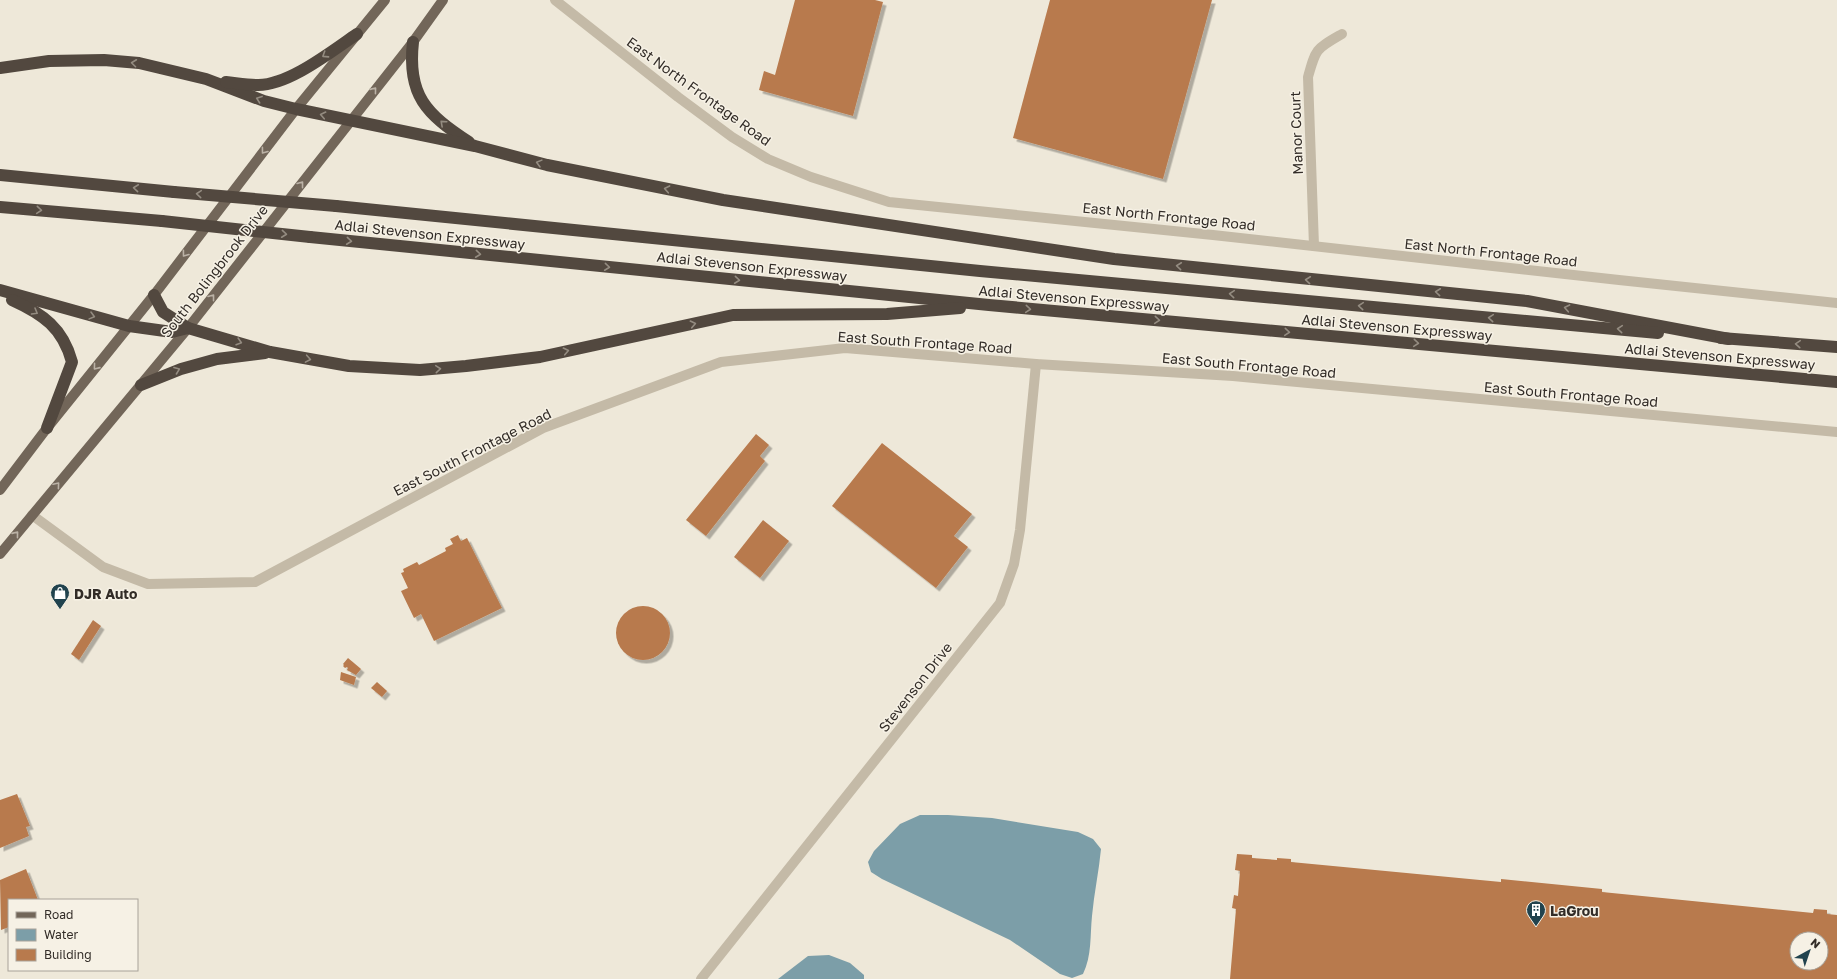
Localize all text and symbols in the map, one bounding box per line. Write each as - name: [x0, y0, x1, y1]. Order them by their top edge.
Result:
- street label: East North Frontage Road: [624, 33, 774, 149]
- one-way arrow: [322, 51, 329, 58]
- one-way arrow: [131, 58, 137, 67]
- one-way arrow: [370, 88, 377, 95]
- street label: Manor Court: [1286, 91, 1306, 175]
- one-way arrow: [255, 95, 262, 103]
- one-way arrow: [320, 111, 326, 119]
- one-way arrow: [440, 120, 448, 128]
- one-way arrow: [262, 146, 269, 153]
- one-way arrow: [536, 159, 543, 168]
- one-way arrow: [296, 181, 303, 188]
- one-way arrow: [133, 184, 139, 193]
- one-way arrow: [663, 185, 670, 194]
- one-way arrow: [196, 190, 202, 199]
- street label: East North Frontage Road: [1082, 198, 1256, 234]
- street label: South Bolingbrook Drive: [157, 201, 271, 341]
- one-way arrow: [36, 206, 42, 215]
- street label: Adlai Stevenson Expressway: [334, 216, 526, 252]
- one-way arrow: [281, 229, 287, 238]
- street label: East North Frontage Road: [1404, 234, 1578, 270]
- one-way arrow: [346, 236, 352, 245]
- street label: Adlai Stevenson Expressway: [656, 248, 848, 284]
- one-way arrow: [183, 249, 190, 256]
- one-way arrow: [475, 249, 481, 258]
- one-way arrow: [604, 262, 610, 271]
- one-way arrow: [1176, 262, 1182, 271]
- one-way arrow: [734, 275, 740, 284]
- one-way arrow: [1305, 275, 1311, 284]
- street label: Adlai Stevenson Expressway: [978, 281, 1170, 315]
- one-way arrow: [1435, 288, 1441, 297]
- one-way arrow: [1229, 290, 1235, 299]
- one-way arrow: [207, 294, 215, 301]
- one-way arrow: [1358, 301, 1364, 310]
- one-way arrow: [1025, 304, 1031, 313]
- one-way arrow: [1563, 305, 1570, 313]
- one-way arrow: [31, 307, 38, 314]
- street label: Adlai Stevenson Expressway: [1301, 310, 1493, 344]
- one-way arrow: [88, 311, 95, 319]
- one-way arrow: [1488, 313, 1494, 322]
- one-way arrow: [1154, 316, 1160, 325]
- one-way arrow: [690, 320, 697, 328]
- one-way arrow: [1617, 325, 1623, 334]
- street label: East South Frontage Road: [837, 327, 1013, 357]
- one-way arrow: [1284, 327, 1290, 336]
- one-way arrow: [235, 337, 242, 346]
- one-way arrow: [1413, 339, 1419, 348]
- street label: Adlai Stevenson Expressway: [1624, 339, 1816, 373]
- one-way arrow: [1795, 340, 1801, 349]
- one-way arrow: [563, 348, 569, 356]
- street label: East South Frontage Road: [1161, 349, 1337, 381]
- one-way arrow: [305, 354, 312, 363]
- one-way arrow: [93, 363, 100, 370]
- one-way arrow: [435, 364, 441, 373]
- one-way arrow: [174, 367, 181, 375]
- street label: East South Frontage Road: [1483, 378, 1659, 410]
- street label: East South Frontage Road: [390, 405, 554, 499]
- one-way arrow: [53, 482, 60, 489]
- one-way arrow: [12, 532, 19, 539]
- shop icon: DJR Auto: [49, 582, 71, 610]
- place label: DJR Auto: [74, 585, 137, 602]
- street label: Stevenson Drive: [875, 639, 955, 735]
- legend: [8, 899, 138, 971]
- building icon: LaGrou: [1525, 899, 1547, 927]
- place label: LaGrou: [1550, 902, 1599, 919]
- text: Road: [44, 907, 73, 922]
- text: Water: [44, 927, 78, 942]
- north arrow: [1789, 931, 1829, 971]
- text: N: [1808, 935, 1823, 951]
- text: Building: [44, 947, 92, 962]

